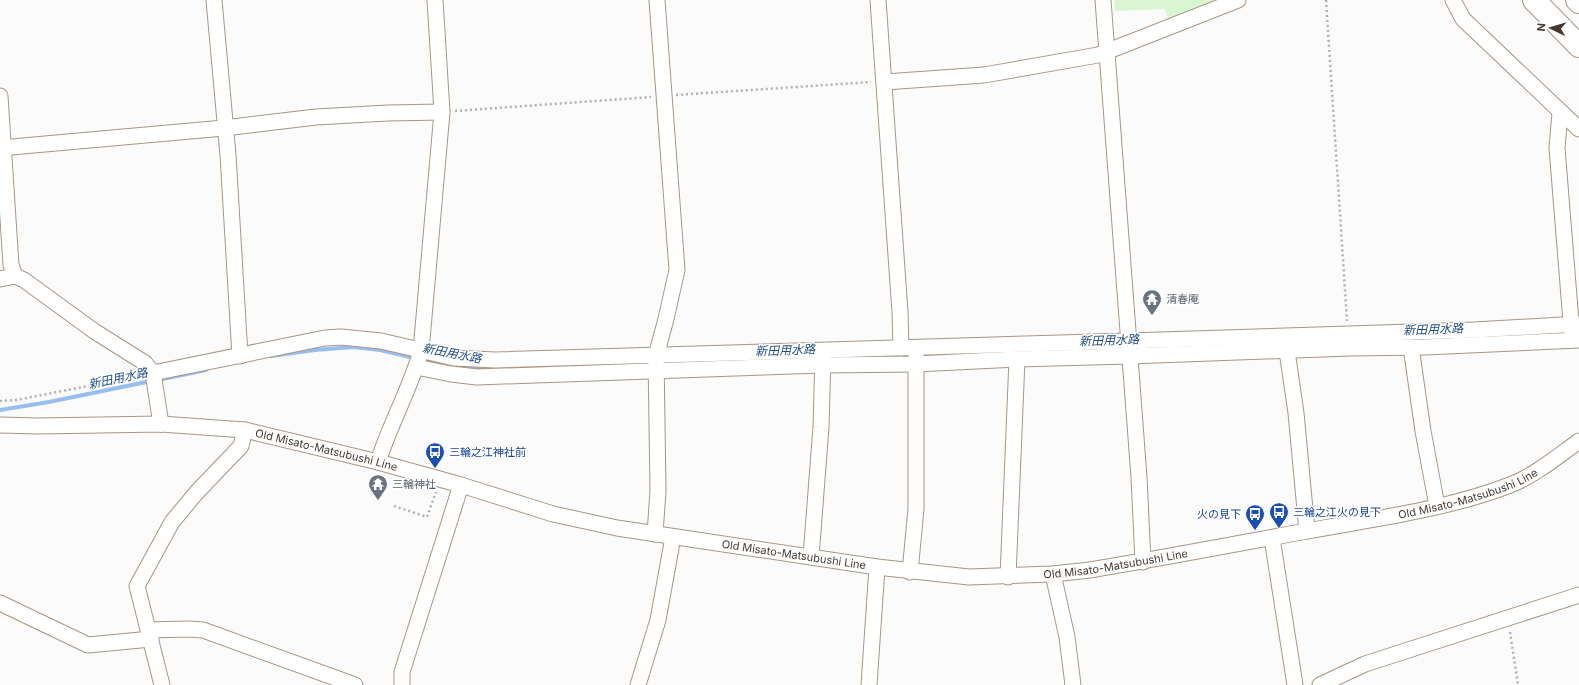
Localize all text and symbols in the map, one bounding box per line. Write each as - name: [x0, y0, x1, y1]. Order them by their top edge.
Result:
- north arrow: [1531, 8, 1571, 48]
- text: N: [1534, 22, 1548, 32]
- temple icon: 清春庵: [1141, 288, 1163, 316]
- place label: 清春庵: [1166, 292, 1199, 306]
- water label: 新田用水路: [1403, 320, 1464, 338]
- water label: 新田用水路: [1079, 331, 1140, 349]
- water label: 新田用水路: [421, 340, 484, 366]
- water label: 新田用水路: [755, 341, 816, 359]
- water label: 新田用水路: [87, 364, 150, 392]
- street label: Old Misato-Matsubushi Line: [254, 426, 399, 474]
- bus stop icon: 三輪之江神社前: [424, 441, 446, 469]
- place label: 三輪之江神社前: [449, 445, 526, 459]
- street label: Old Misato-Matsubushi Line: [1397, 465, 1540, 522]
- temple icon: 三輪神社: [367, 473, 389, 501]
- place label: 三輪神社: [392, 477, 436, 491]
- bus stop icon: 三輪之江火の見下: [1268, 501, 1290, 529]
- bus stop icon: 火の見下: [1244, 503, 1266, 531]
- place label: 三輪之江火の見下: [1293, 505, 1381, 519]
- place label: 火の見下: [1197, 507, 1241, 521]
- street label: Old Misato-Matsubushi Line: [721, 537, 867, 572]
- street label: Old Misato-Matsubushi Line: [1043, 546, 1189, 581]

